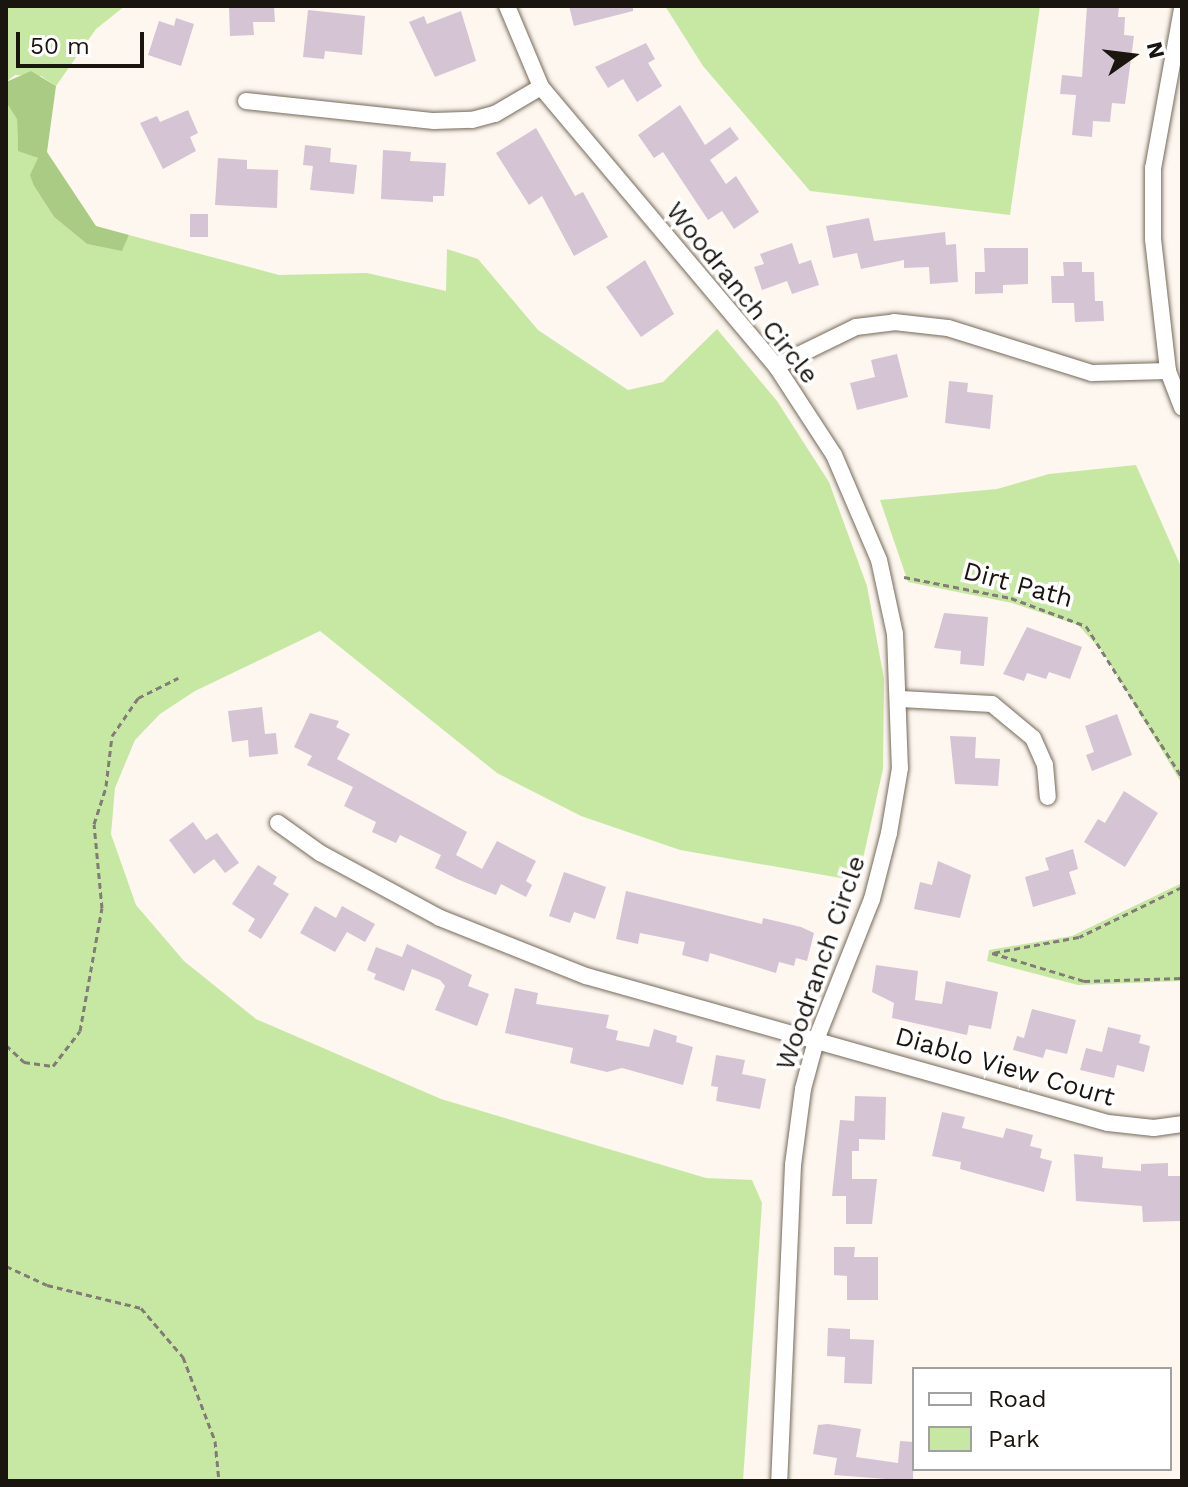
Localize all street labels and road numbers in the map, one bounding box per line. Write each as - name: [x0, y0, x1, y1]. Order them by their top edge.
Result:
- street label: Woodranch Circle: [659, 196, 825, 390]
- street label: Dirt Path: [960, 555, 1076, 615]
- street label: Woodranch Circle: [770, 852, 872, 1074]
- street label: Diablo View Court: [891, 1021, 1119, 1113]

